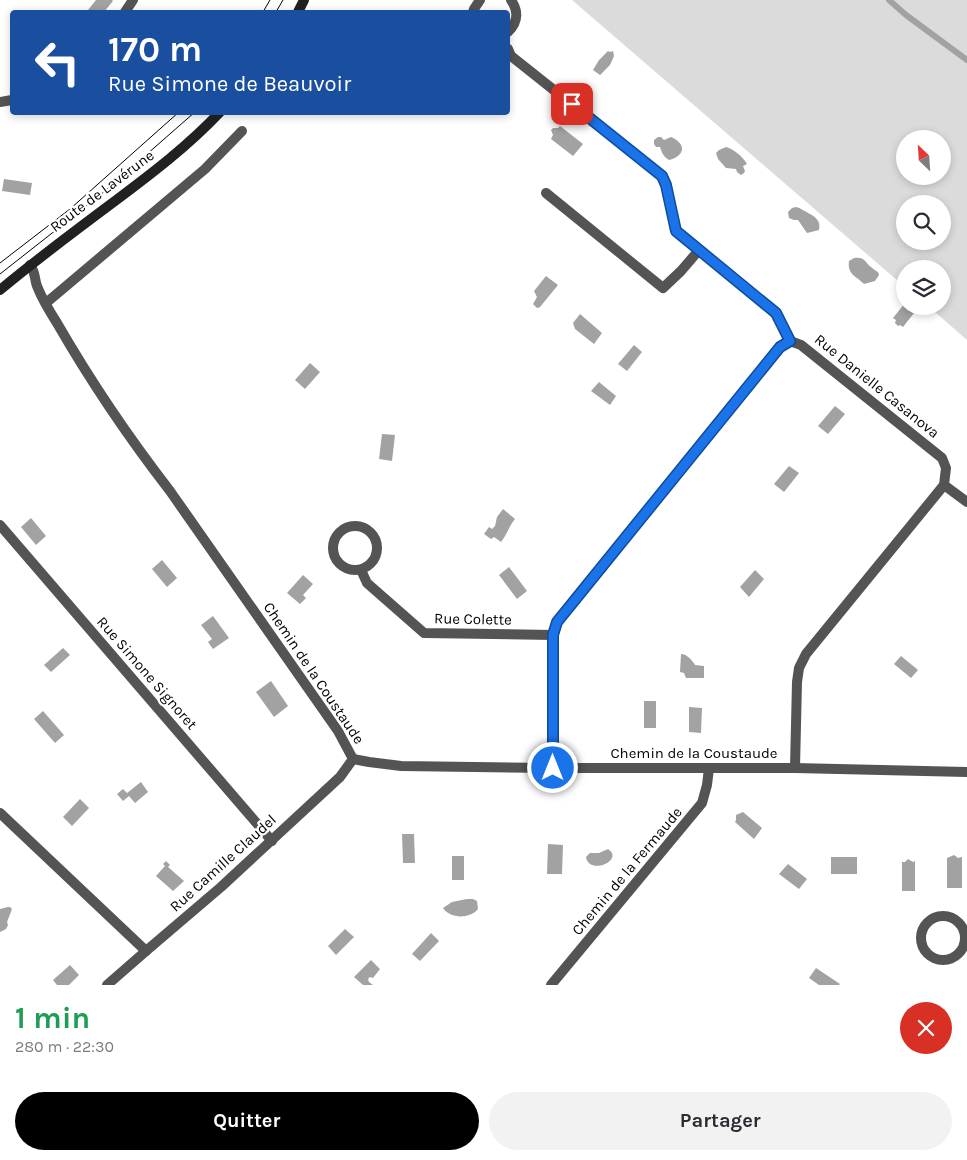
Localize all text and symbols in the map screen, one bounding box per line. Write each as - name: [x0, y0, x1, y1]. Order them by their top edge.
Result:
- text: 170 m: [108, 29, 202, 70]
- icon: left: [25, 30, 90, 95]
- text: Rue Simone de Beauvoir: [108, 71, 351, 97]
- pin: [551, 83, 593, 125]
- icon: arrive: [558, 90, 586, 118]
- north arrow: [896, 130, 951, 185]
- map controls: [896, 130, 951, 315]
- street label: Route de Lavérune: [47, 146, 157, 236]
- button: search: [896, 195, 951, 250]
- button: layers: [896, 260, 951, 315]
- street label: Rue Danielle Casanova: [811, 330, 943, 442]
- street label: Chemin de la Coustaude: [260, 599, 368, 747]
- street label: Rue Colette: [434, 609, 512, 629]
- street label: Rue Simone Signoret: [93, 613, 201, 733]
- position arrow: [526, 741, 578, 793]
- street label: Chemin de la Coustaude: [610, 744, 778, 762]
- street label: Chemin de la Fermaude: [568, 803, 686, 939]
- street label: Rue Camille Claudel: [166, 811, 280, 915]
- text: 1 min: [15, 1000, 90, 1036]
- button: close: [900, 1002, 952, 1054]
- text: 280 m · 22:30: [15, 1037, 114, 1056]
- button: Quitter: [15, 1092, 479, 1150]
- button: Partager: [489, 1092, 952, 1150]

